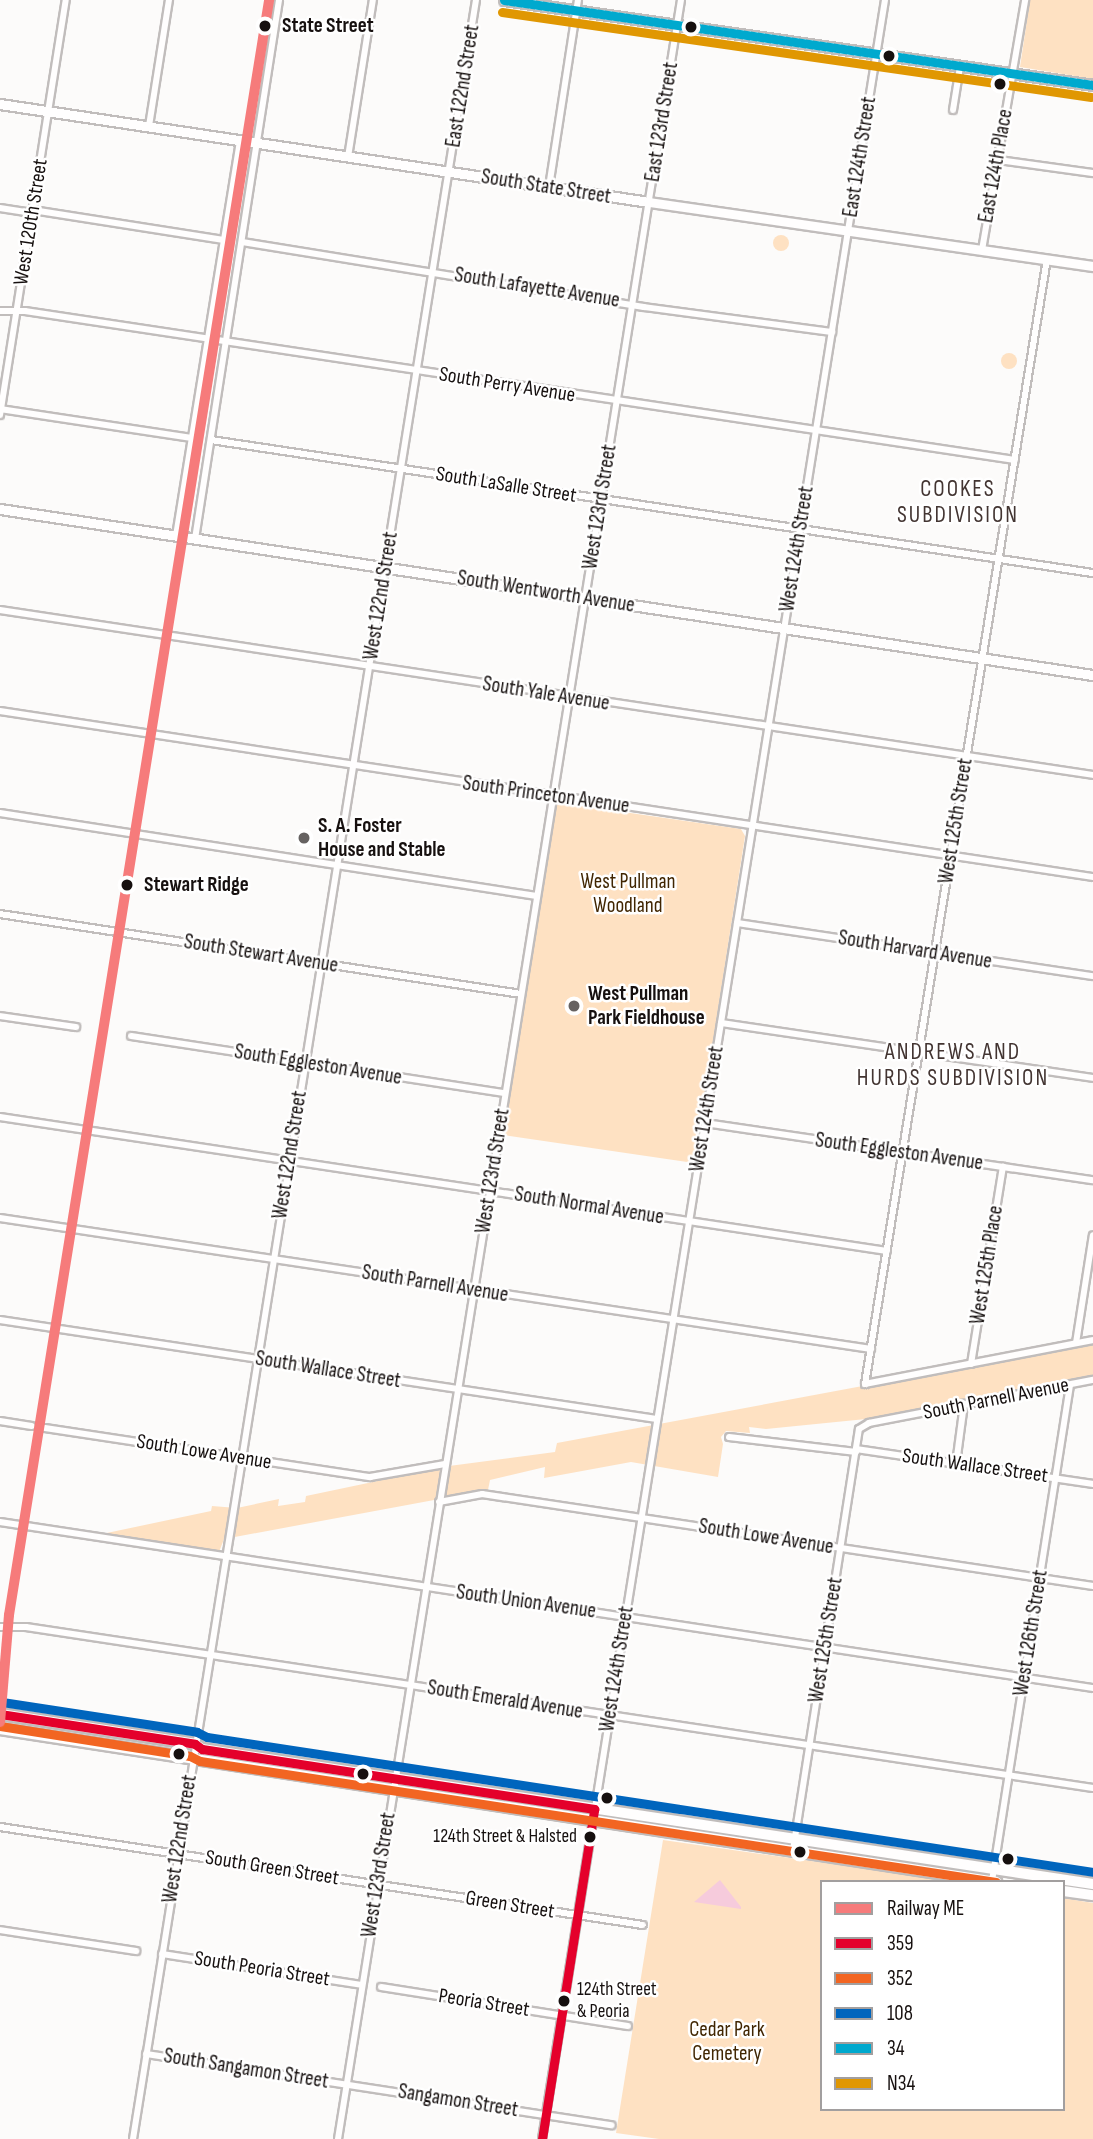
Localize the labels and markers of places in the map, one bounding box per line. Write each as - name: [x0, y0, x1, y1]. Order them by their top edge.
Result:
- place label: State Street: [282, 13, 374, 39]
- marker: State Street: [254, 15, 276, 37]
- unlabelled marker: [684, 20, 698, 34]
- unlabelled marker: [882, 49, 896, 63]
- unlabelled marker: [993, 77, 1007, 91]
- place label: S. A. Foster House and Stable: [318, 813, 446, 863]
- marker: S. A. Foster House and Stable: [296, 830, 312, 846]
- place label: Stewart Ridge: [144, 872, 249, 898]
- marker: Stewart Ridge: [116, 874, 138, 896]
- place label: West Pullman Park Fieldhouse: [588, 981, 705, 1031]
- marker: West Pullman Park Fieldhouse: [566, 998, 582, 1014]
- unlabelled marker: [172, 1747, 186, 1761]
- unlabelled marker: [356, 1767, 370, 1781]
- unlabelled marker: [600, 1791, 614, 1805]
- place label: 124th Street & Halsted: [433, 1826, 577, 1848]
- marker: 124th Street & Halsted: [583, 1830, 597, 1844]
- unlabelled marker: [793, 1845, 807, 1859]
- unlabelled marker: [1001, 1852, 1015, 1866]
- place label: 124th Street & Peoria: [577, 1979, 657, 2023]
- marker: 124th Street & Peoria: [557, 1994, 571, 2008]

